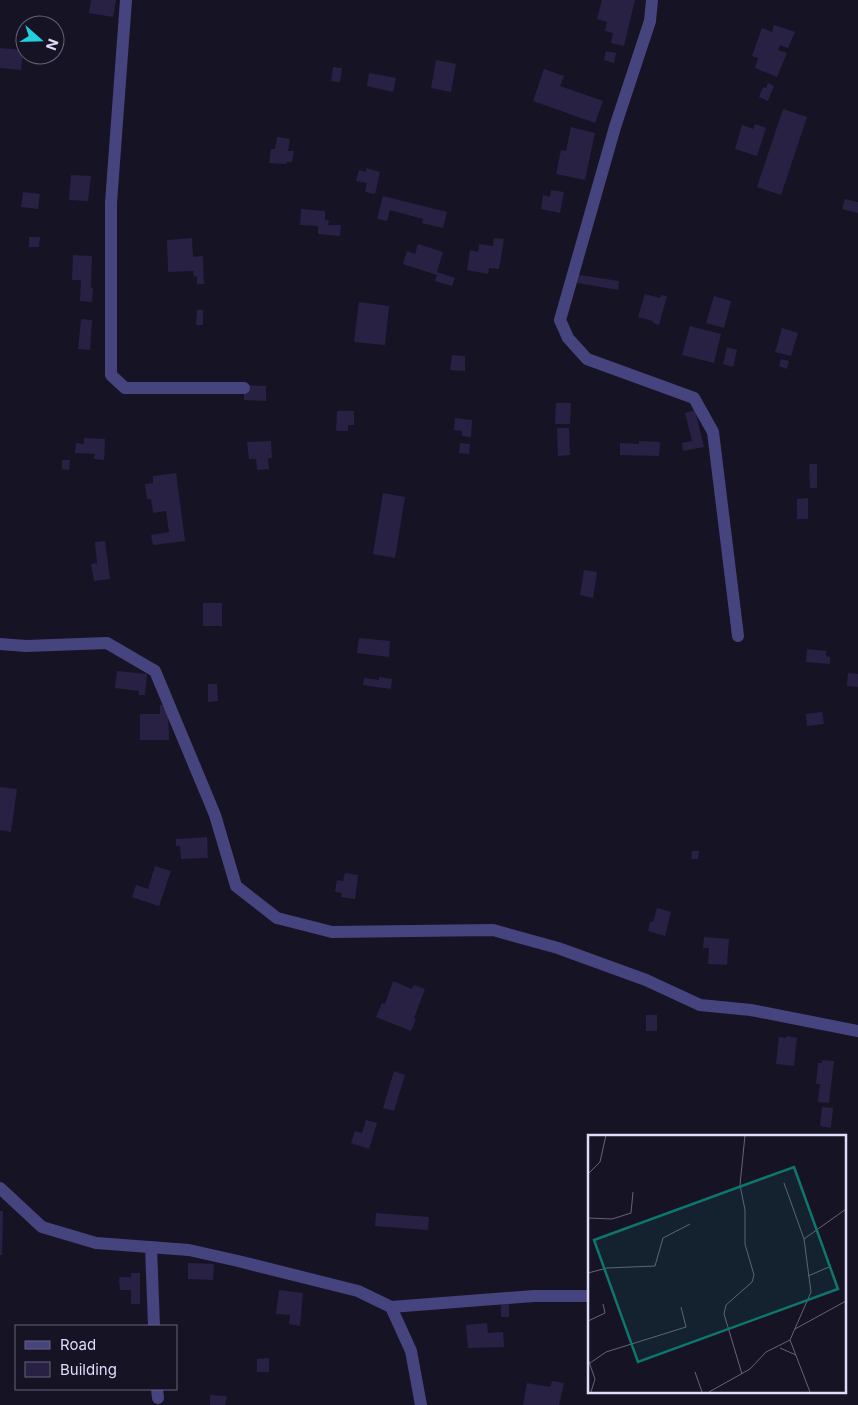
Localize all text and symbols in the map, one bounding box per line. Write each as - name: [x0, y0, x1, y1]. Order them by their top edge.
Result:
- north arrow: [15, 15, 65, 65]
- text: N: [43, 37, 62, 53]
- inset map: [588, 1135, 846, 1392]
- legend: [15, 1325, 178, 1390]
- text: Road: [60, 1335, 96, 1354]
- text: Building: [60, 1360, 117, 1379]

